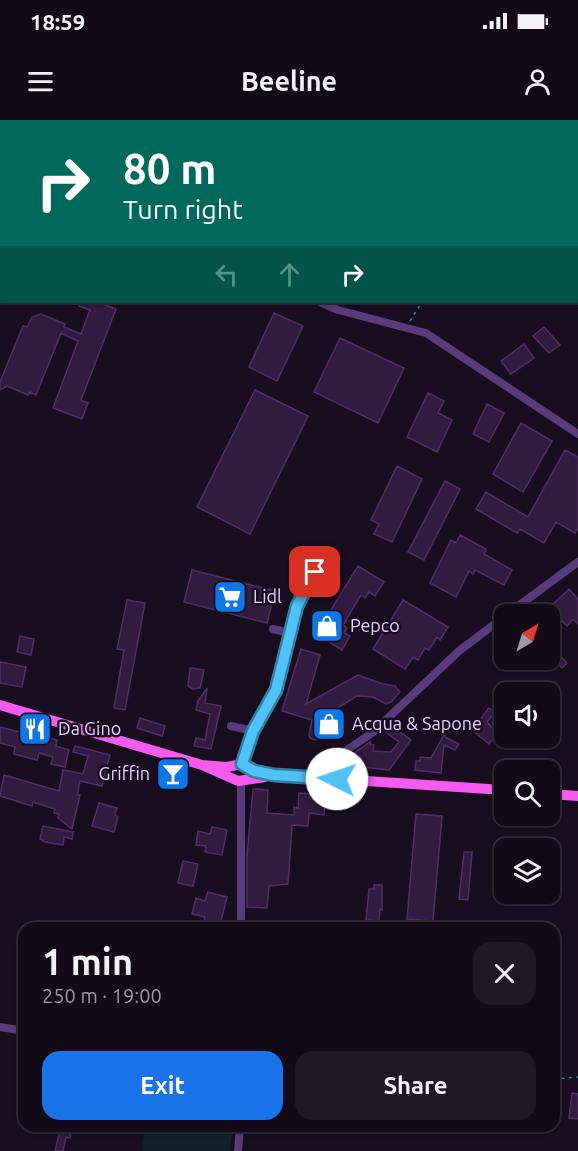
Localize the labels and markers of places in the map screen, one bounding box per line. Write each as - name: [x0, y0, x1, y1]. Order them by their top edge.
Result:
- pin: [289, 546, 340, 597]
- supermarket icon: Lidl: [212, 579, 248, 615]
- place label: Lidl: [253, 586, 282, 606]
- shop icon: Pepco: [309, 608, 345, 644]
- place label: Pepco: [350, 615, 400, 635]
- shop icon: Acqua & Sapone: [311, 706, 347, 742]
- restaurant icon: Da Gino: [17, 711, 53, 747]
- place label: Acqua & Sapone: [352, 713, 482, 733]
- place label: Da Gino: [58, 718, 121, 738]
- bar icon: Griffin: [155, 756, 191, 792]
- place label: Griffin: [99, 763, 150, 783]

